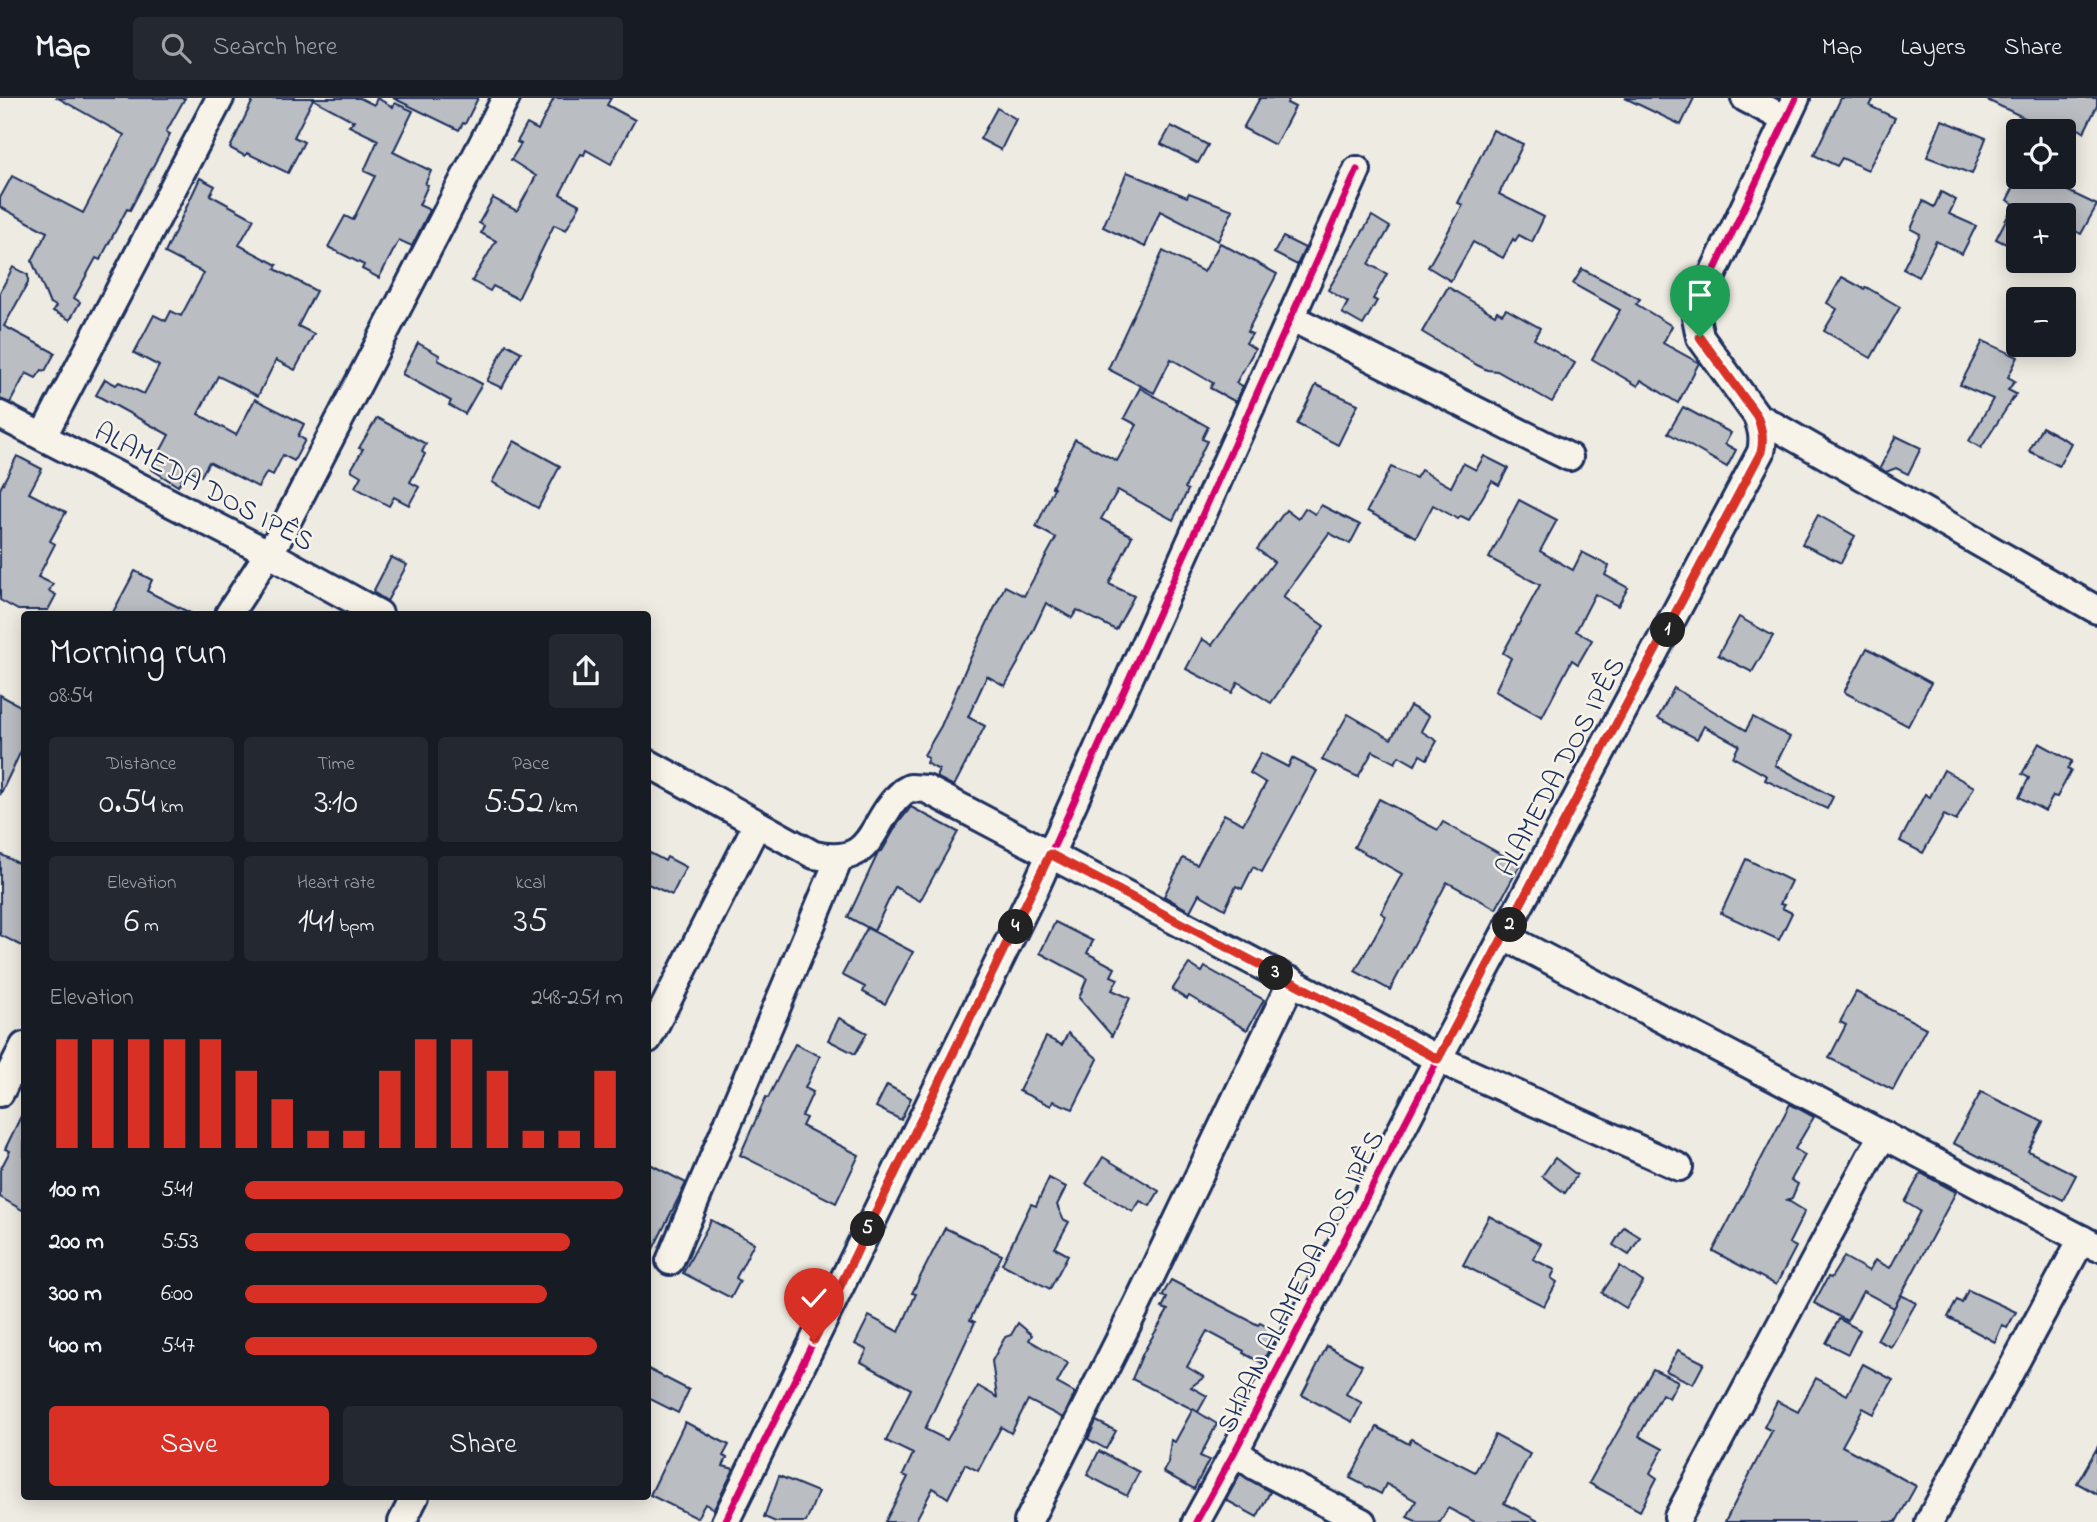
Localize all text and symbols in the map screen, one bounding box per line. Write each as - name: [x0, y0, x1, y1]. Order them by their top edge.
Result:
- search box: [133, 17, 623, 80]
- text: Map: [35, 24, 91, 72]
- icon: search: [157, 29, 195, 67]
- text: Search here: [213, 29, 337, 67]
- text: Map: [1822, 31, 1862, 66]
- text: Layers: [1900, 31, 1966, 66]
- text: Share: [2004, 31, 2062, 66]
- map controls: [2006, 119, 2076, 357]
- button: locate: [2006, 119, 2076, 189]
- button: +: [2006, 203, 2076, 273]
- pin: [1670, 265, 1730, 337]
- icon: arrive: [1681, 276, 1719, 314]
- button: −: [2006, 287, 2076, 357]
- street label: ALAMEDA DOS IPÊS: [86, 413, 321, 563]
- pin: 1: [1650, 612, 1686, 648]
- text: 1: [1664, 616, 1671, 643]
- text: Morning run: [49, 626, 227, 682]
- button: share: [549, 634, 623, 708]
- street label: ALAMEDA DOS IPÊS: [1487, 650, 1637, 885]
- text: 08:54: [49, 680, 92, 713]
- text: Distance: [106, 751, 176, 778]
- text: Time: [317, 751, 355, 778]
- text: Pace: [512, 751, 549, 778]
- text: 0.54: [99, 778, 156, 829]
- text: 3:10: [314, 778, 358, 829]
- text: 5:52: [484, 778, 544, 829]
- text: km: [156, 794, 184, 821]
- text: /km: [544, 794, 578, 821]
- text: Elevation: [106, 870, 176, 897]
- text: Heart rate: [297, 870, 375, 897]
- text: kcal: [516, 870, 546, 897]
- text: 6: [124, 897, 139, 948]
- text: 141: [298, 897, 334, 948]
- text: 35: [513, 897, 548, 948]
- pin: 2: [1492, 908, 1528, 942]
- pin: 4: [998, 910, 1034, 944]
- text: 2: [1505, 911, 1514, 938]
- text: m: [139, 913, 159, 940]
- text: bpm: [334, 913, 374, 940]
- text: 4: [1012, 913, 1019, 940]
- pin: 3: [1258, 956, 1294, 990]
- text: 3: [1272, 959, 1279, 986]
- text: Elevation: [49, 982, 134, 1015]
- text: 248–251 m: [531, 982, 623, 1015]
- street label: SHPAN ALAMEDA DOS IPÊS: [1208, 1124, 1397, 1441]
- text: 100 m: [49, 1174, 100, 1207]
- text: 5:41: [161, 1174, 193, 1207]
- pin: 5: [850, 1212, 886, 1246]
- text: 5: [862, 1215, 873, 1242]
- text: 200 m: [49, 1226, 104, 1259]
- text: 5:53: [161, 1226, 199, 1259]
- pin: [784, 1268, 844, 1340]
- text: 300 m: [49, 1278, 102, 1311]
- text: 6:00: [161, 1278, 193, 1311]
- icon: check: [795, 1279, 833, 1317]
- text: 400 m: [49, 1330, 102, 1363]
- text: 5:47: [161, 1330, 195, 1363]
- button: Save: [49, 1406, 329, 1486]
- button: Share: [343, 1406, 623, 1486]

